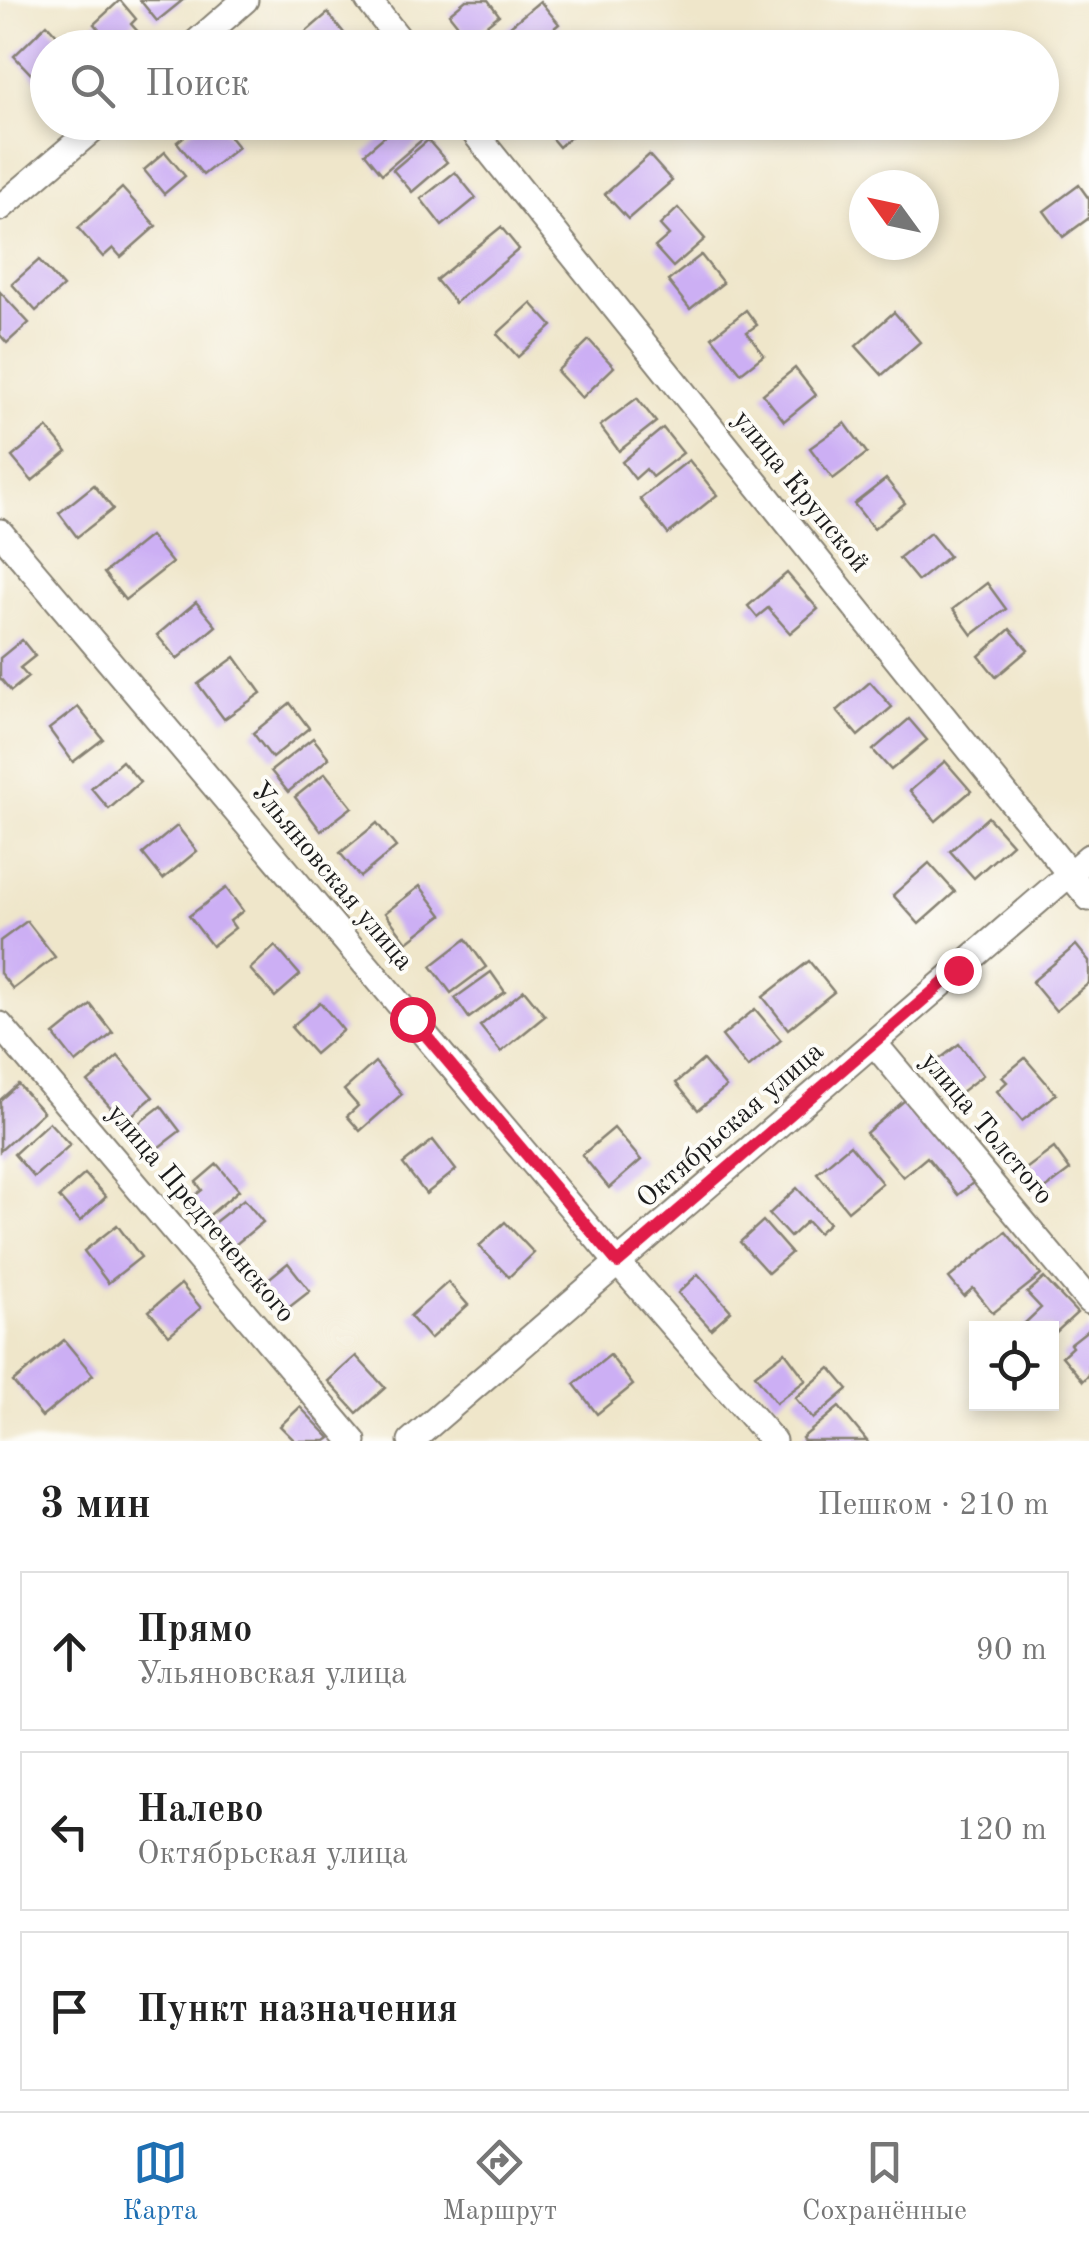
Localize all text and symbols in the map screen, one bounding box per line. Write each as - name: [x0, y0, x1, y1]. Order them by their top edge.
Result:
- search box: [30, 30, 1059, 140]
- icon: search: [65, 58, 120, 113]
- text: Поиск: [145, 66, 250, 104]
- north arrow: [849, 170, 939, 260]
- street label: улица Крупской: [726, 406, 874, 578]
- street label: Ульяновская улица: [244, 778, 418, 977]
- route end: [936, 948, 982, 994]
- route start: [390, 997, 436, 1043]
- street label: Октябрьская улица: [632, 1038, 830, 1214]
- street label: улица Толстого: [914, 1047, 1058, 1211]
- street label: улица Предтеченского: [101, 1099, 299, 1329]
- map controls: [969, 1321, 1059, 1411]
- button: locate: [969, 1321, 1059, 1411]
- text: 3 мин: [40, 1485, 151, 1527]
- text: Пешком · 210 m: [817, 1490, 1049, 1522]
- text: Прямо: [137, 1612, 252, 1650]
- icon: ahead: [42, 1624, 97, 1679]
- text: 90 m: [976, 1635, 1047, 1667]
- text: Ульяновская улица: [137, 1659, 407, 1691]
- text: Налево: [137, 1792, 264, 1830]
- icon: left: [42, 1804, 97, 1859]
- text: 120 m: [957, 1815, 1047, 1847]
- text: Октябрьская улица: [137, 1839, 408, 1871]
- icon: arrive: [42, 1984, 97, 2039]
- text: Пункт назначения: [137, 1992, 458, 2030]
- tab: Карта: [122, 2135, 198, 2230]
- tab: Маршрут: [442, 2135, 557, 2230]
- tab: Сохранённые: [802, 2135, 967, 2230]

